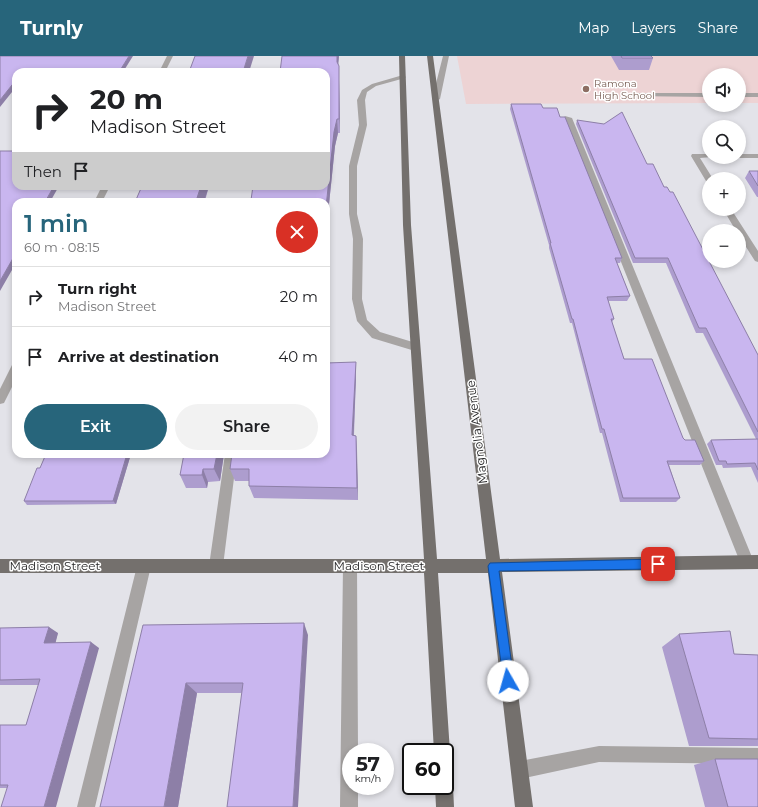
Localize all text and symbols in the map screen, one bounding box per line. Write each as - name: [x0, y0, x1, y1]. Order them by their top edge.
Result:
- text: Turnly: [20, 17, 83, 40]
- text: Map: [578, 19, 609, 37]
- text: Layers: [631, 19, 676, 37]
- text: Share: [698, 19, 738, 37]
- map controls: [702, 68, 746, 268]
- button: sound: [702, 68, 746, 112]
- place label: Ramona High School: [594, 77, 655, 102]
- text: 20 m: [90, 82, 163, 116]
- icon: right: [24, 84, 76, 136]
- marker: Ramona High School: [581, 84, 591, 94]
- text: Madison Street: [90, 116, 226, 138]
- button: search: [702, 120, 746, 164]
- icon: arrive: [70, 160, 92, 182]
- text: Then: [24, 162, 62, 181]
- button: +: [702, 172, 746, 216]
- text: 1 min: [24, 209, 88, 238]
- button: close: [276, 211, 318, 253]
- button: −: [702, 224, 746, 268]
- text: 60 m · 08:15: [24, 239, 100, 255]
- text: Turn right: [58, 279, 137, 298]
- icon: right: [24, 286, 46, 308]
- text: 20 m: [280, 287, 318, 306]
- text: Madison Street: [58, 298, 156, 314]
- icon: arrive: [24, 346, 46, 368]
- text: Arrive at destination: [58, 347, 219, 366]
- text: 40 m: [278, 347, 318, 366]
- street label: Magnolia Avenue: [463, 379, 490, 485]
- button: Exit: [24, 404, 167, 450]
- button: Share: [175, 404, 318, 450]
- pin: [641, 547, 675, 581]
- icon: arrive: [647, 553, 669, 575]
- street label: Madison Street: [10, 558, 101, 573]
- street label: Madison Street: [334, 558, 425, 573]
- position arrow: [487, 660, 529, 702]
- speed limit sign: 60: [402, 743, 454, 795]
- text: 57: [356, 752, 380, 776]
- text: km/h: [355, 772, 381, 785]

